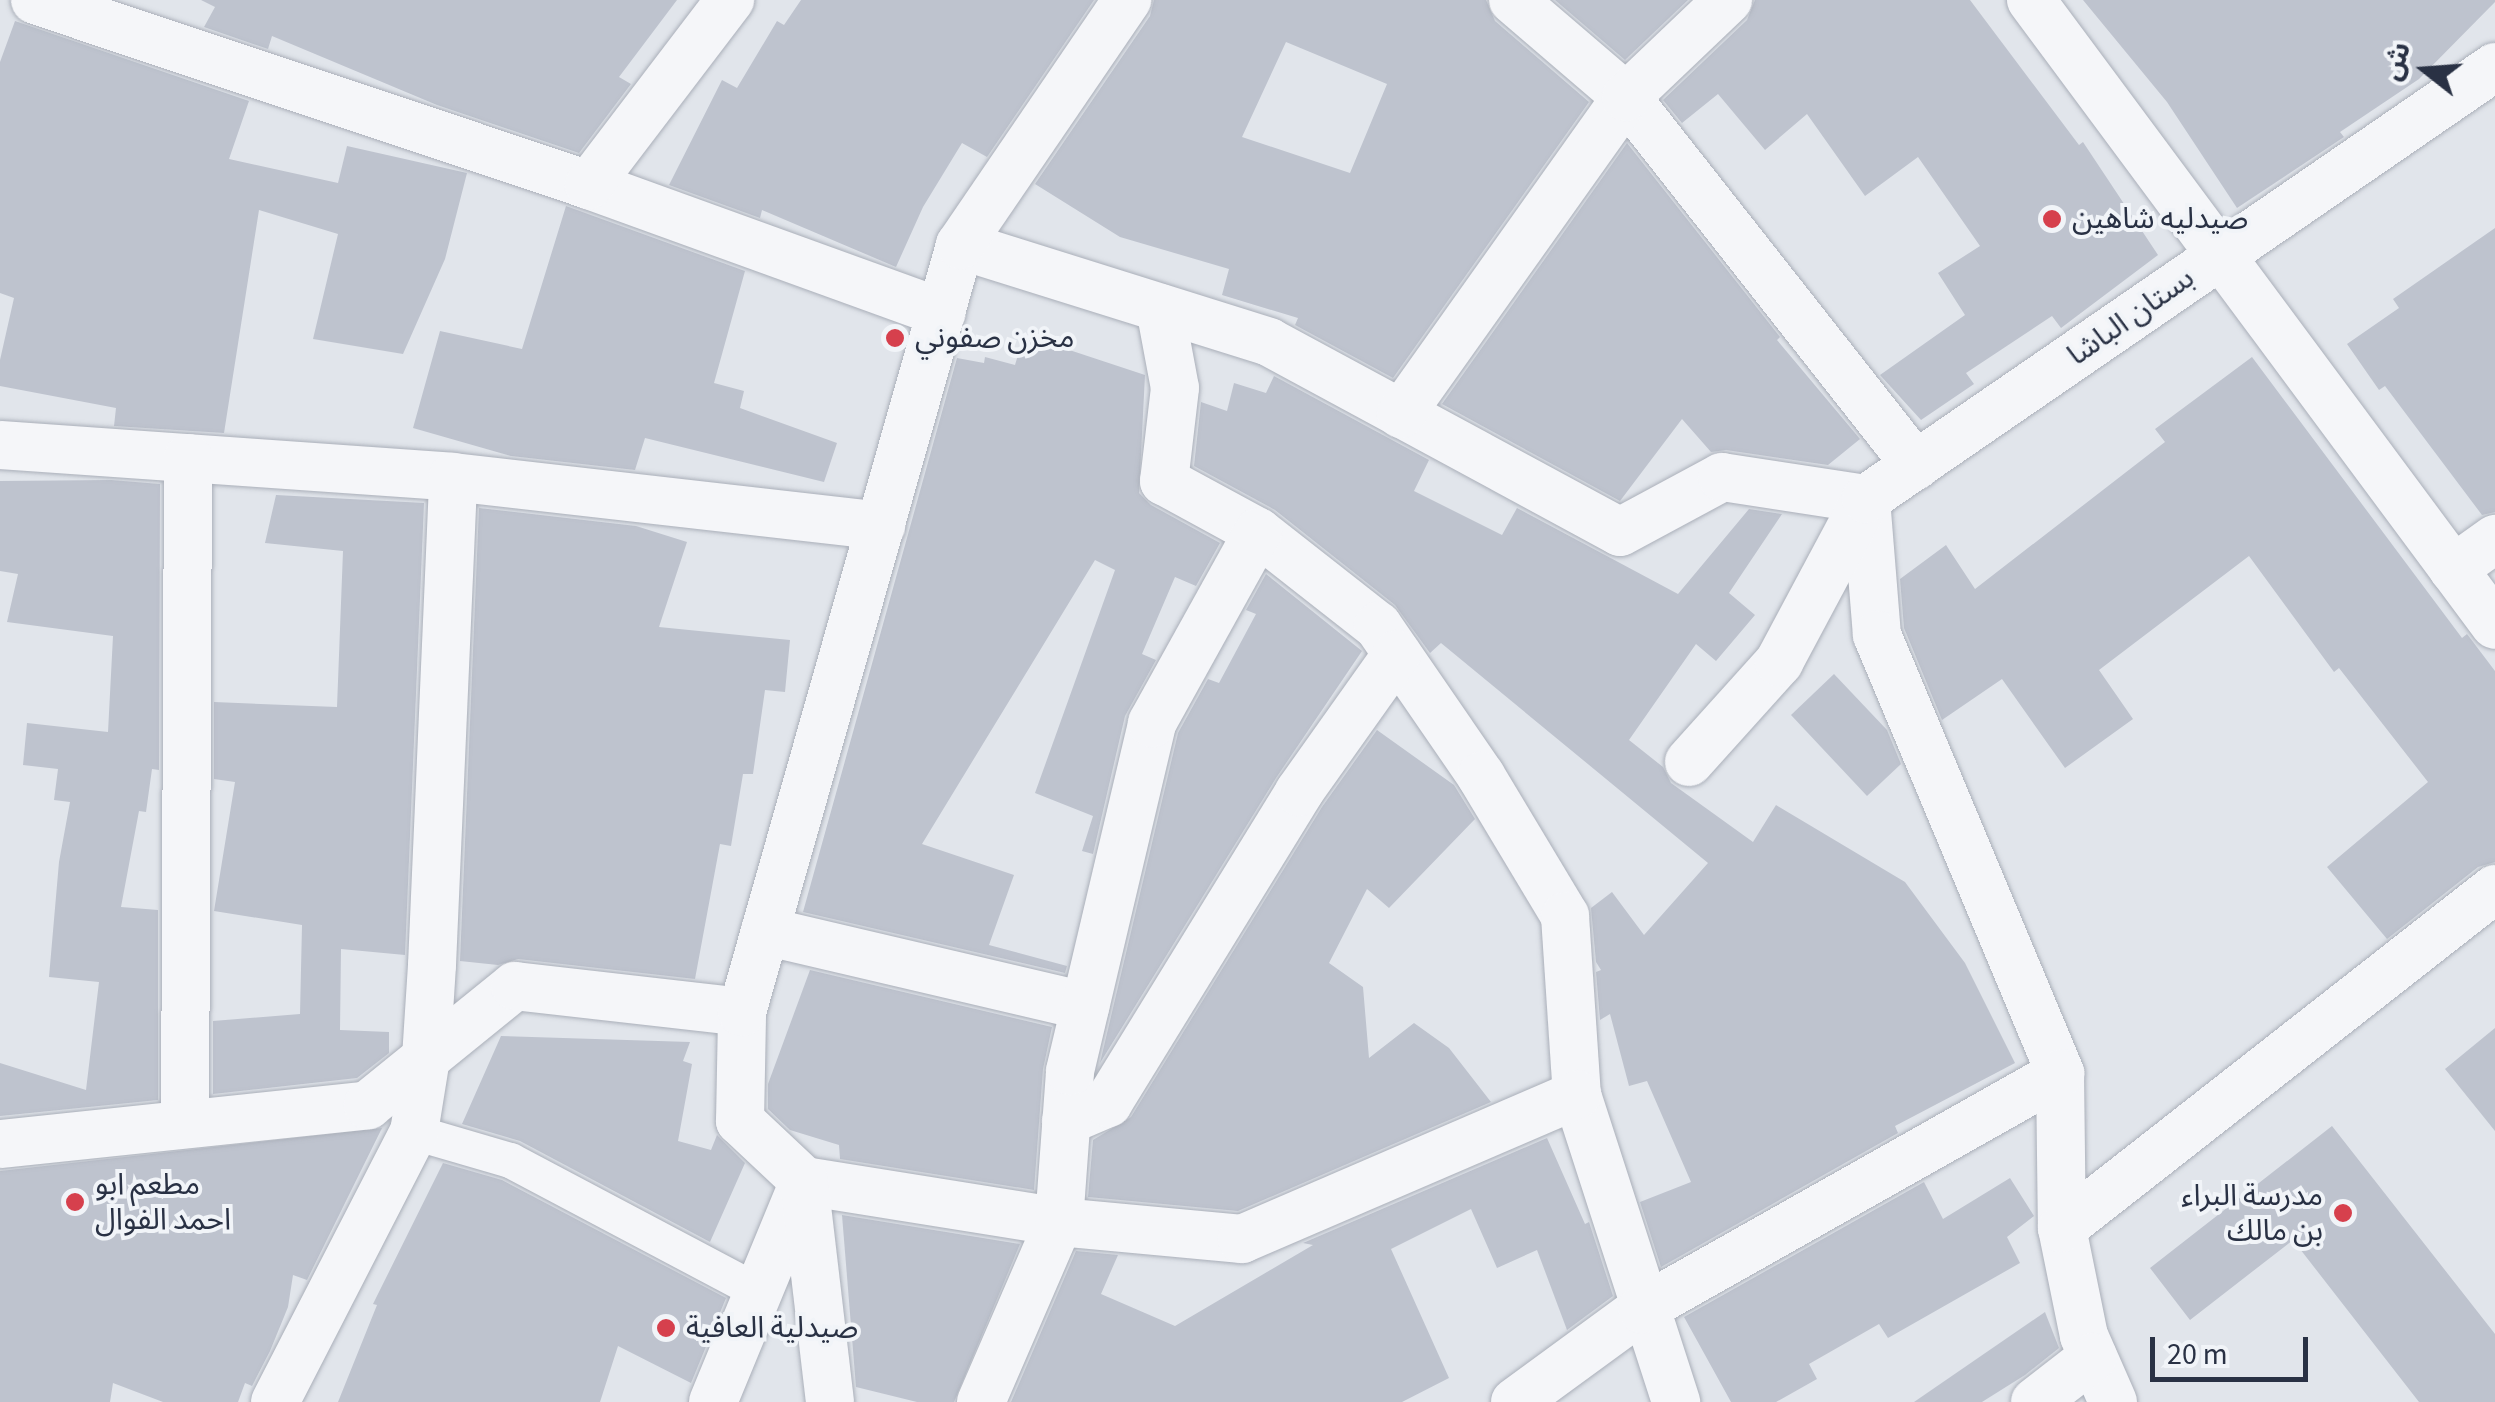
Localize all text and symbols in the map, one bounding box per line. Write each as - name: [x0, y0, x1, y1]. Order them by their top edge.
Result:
- north arrow: [2375, 20, 2475, 120]
- text: ش: [2372, 37, 2421, 85]
- place label: صيدليه شاهين: [2072, 201, 2248, 237]
- marker: صيدليه شاهين: [2041, 208, 2063, 230]
- street label: بستان الباشا: [2061, 260, 2201, 374]
- place label: مخزن صفوني: [915, 320, 1075, 356]
- marker: مخزن صفوني: [884, 327, 906, 349]
- place label: مطعم ابو احمد الفوال: [95, 1167, 231, 1238]
- place label: مدرسة البراء بن مالك: [2181, 1178, 2323, 1248]
- marker: مطعم ابو احمد الفوال: [64, 1191, 86, 1213]
- marker: مدرسة البراء بن مالك: [2332, 1202, 2354, 1224]
- place label: صيدلية العافية: [686, 1310, 858, 1346]
- marker: صيدلية العافية: [655, 1317, 677, 1339]
- scale bar: [2155, 1317, 2312, 1379]
- text: 20 m: [2167, 1333, 2228, 1376]

